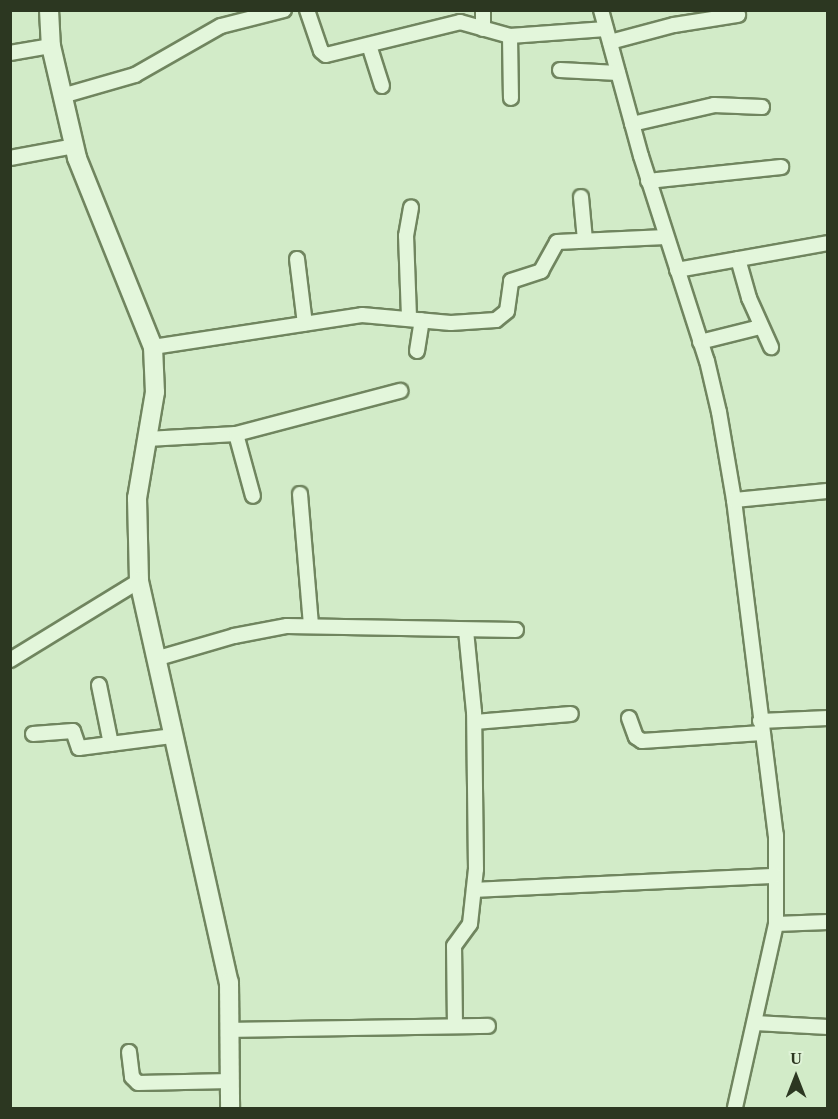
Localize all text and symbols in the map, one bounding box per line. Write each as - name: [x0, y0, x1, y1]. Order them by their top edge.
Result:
- north arrow: [766, 1047, 826, 1107]
- text: U: [790, 1050, 802, 1067]

